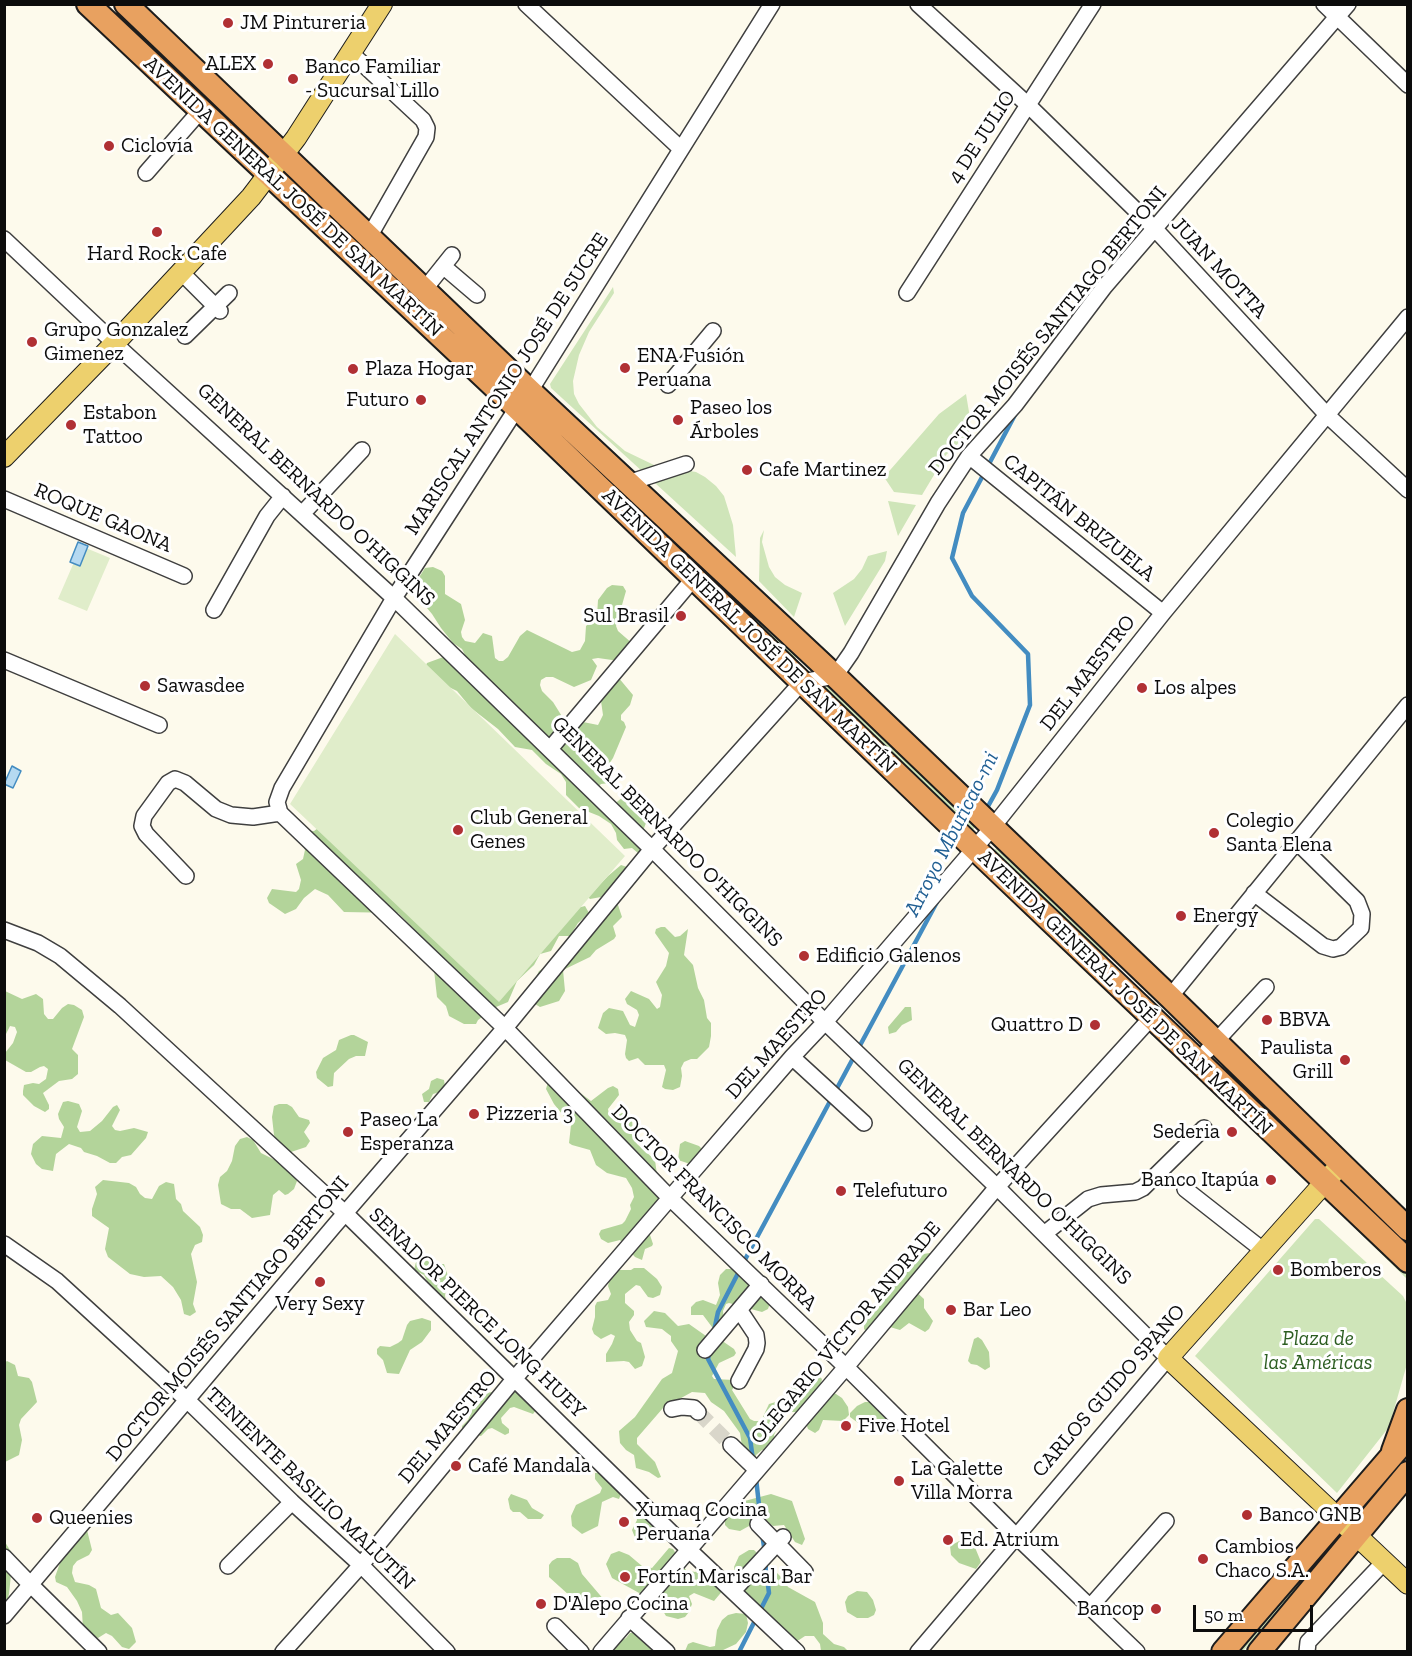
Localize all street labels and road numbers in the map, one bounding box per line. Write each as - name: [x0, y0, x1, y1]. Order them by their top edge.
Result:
- street label: AVENIDA GENERAL JOSÉ DE SAN MARTÍN: [138, 51, 448, 343]
- street label: 4 DE JULIO: [943, 86, 1021, 188]
- street label: DOCTOR MOISÉS SANTIAGO BERTONI: [924, 182, 1172, 480]
- street label: JUAN MOTTA: [1166, 212, 1272, 324]
- street label: MARISCAL ANTONIO JOSÉ DE SUCRE: [400, 228, 614, 540]
- street label: GENERAL BERNARDO O'HIGGINS: [192, 378, 440, 612]
- street label: CAPITÁN BRIZUELA: [998, 449, 1160, 587]
- street label: ROQUE GAONA: [31, 478, 175, 558]
- street label: AVENIDA GENERAL JOSÉ DE SAN MARTÍN: [596, 483, 902, 779]
- street label: DEL MAESTRO: [1035, 610, 1141, 736]
- street label: GENERAL BERNARDO O'HIGGINS: [546, 711, 788, 953]
- street label: AVENIDA GENERAL JOSÉ DE SAN MARTÍN: [972, 845, 1278, 1141]
- street label: DEL MAESTRO: [721, 984, 833, 1104]
- street label: GENERAL BERNARDO O'HIGGINS: [892, 1053, 1136, 1291]
- street label: DOCTOR FRANCISCO MORRA: [606, 1100, 822, 1316]
- street label: DOCTOR MOISÉS SANTIAGO BERTONI: [101, 1171, 355, 1467]
- street label: SENADOR PIERCE LONG HUEY: [363, 1203, 591, 1423]
- street label: OLEGARIO VÍCTOR ANDRADE: [745, 1217, 947, 1449]
- street label: CARLOS GUIDO SPANO: [1027, 1300, 1191, 1482]
- street label: DEL MAESTRO: [393, 1365, 503, 1489]
- street label: TENIENTE BASILIO MALUTÍN: [200, 1382, 420, 1596]

